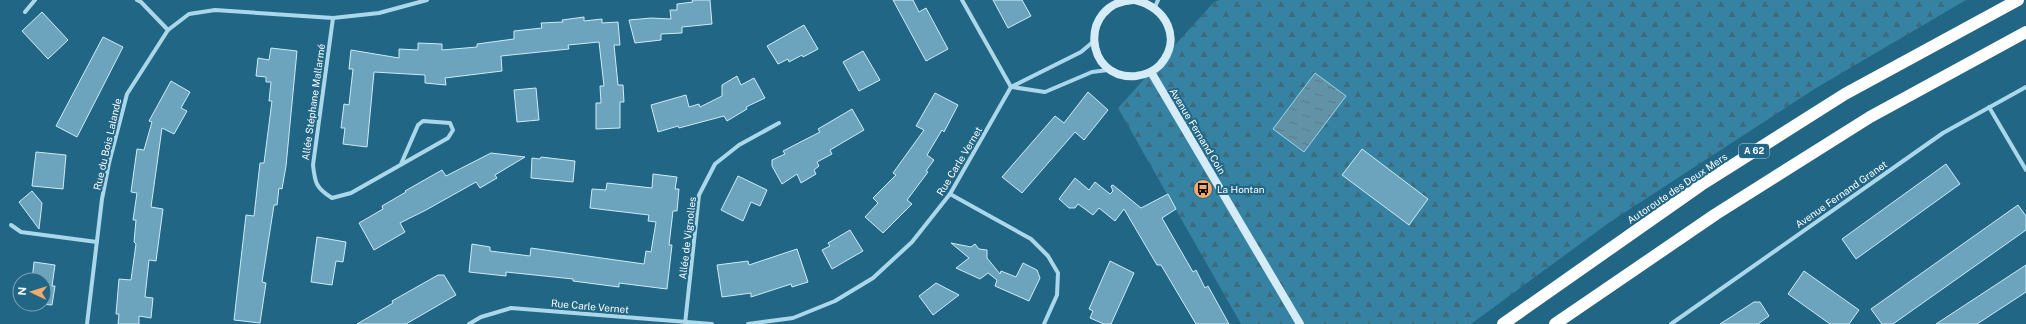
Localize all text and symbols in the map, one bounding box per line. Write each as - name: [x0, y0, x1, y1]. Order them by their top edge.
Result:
- street label: Allée Stéphane Mallarmé: [299, 43, 327, 161]
- street label: Avenue Fernand Coin: [1168, 86, 1229, 176]
- street label: Rue du Bois Lalande: [91, 97, 123, 191]
- street label: Rue Carle Vernet: [934, 124, 984, 198]
- road number: A 62: [1739, 144, 1769, 158]
- street label: Autoroute des Deux Mers: [1625, 150, 1729, 226]
- street label: Avenue Fernand Granet: [1793, 158, 1889, 230]
- bus stop icon: La Hontan: [1192, 178, 1214, 200]
- place label: La Hontan: [1217, 183, 1265, 195]
- street label: Allée de Vignolles: [676, 196, 698, 280]
- north arrow: [12, 272, 52, 312]
- text: N: [16, 287, 28, 296]
- street label: Rue Carle Vernet: [550, 297, 630, 315]

